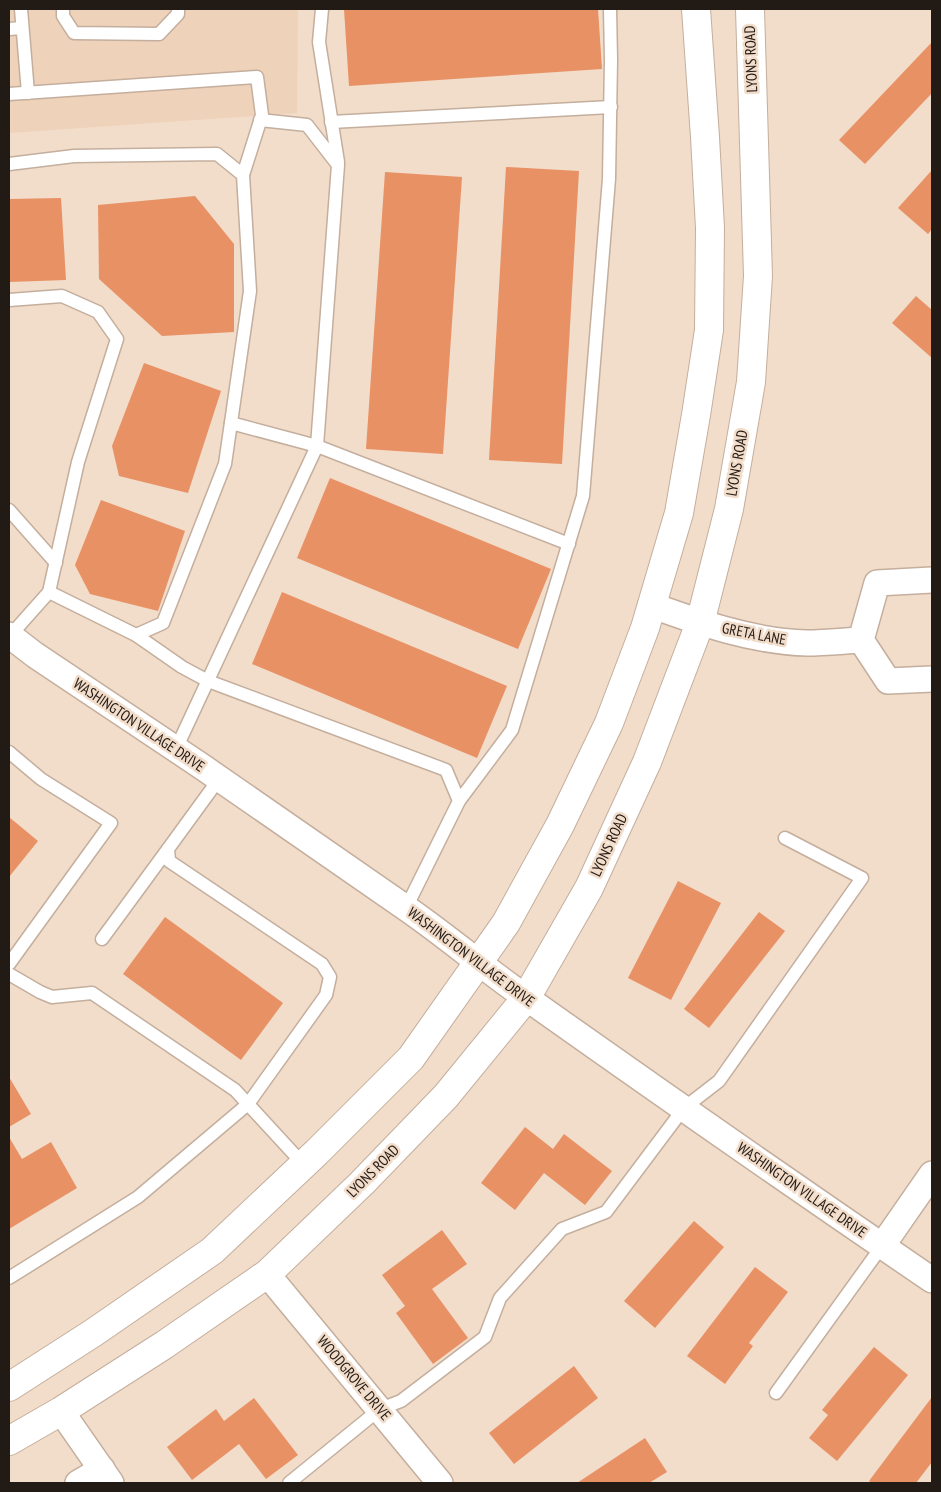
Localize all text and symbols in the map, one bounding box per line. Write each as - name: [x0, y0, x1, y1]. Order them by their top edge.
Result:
- street label: LYONS ROAD: [740, 25, 761, 93]
- street label: LYONS ROAD: [721, 428, 752, 497]
- street label: GRETA LANE: [721, 618, 788, 649]
- street label: WASHINGTON VILLAGE DRIVE: [70, 674, 209, 776]
- street label: LYONS ROAD: [586, 810, 631, 879]
- street label: WASHINGTON VILLAGE DRIVE: [404, 903, 539, 1011]
- street label: WASHINGTON VILLAGE DRIVE: [734, 1138, 871, 1242]
- street label: LYONS ROAD: [342, 1140, 403, 1201]
- street label: WOODGROVE DRIVE: [313, 1331, 395, 1424]

